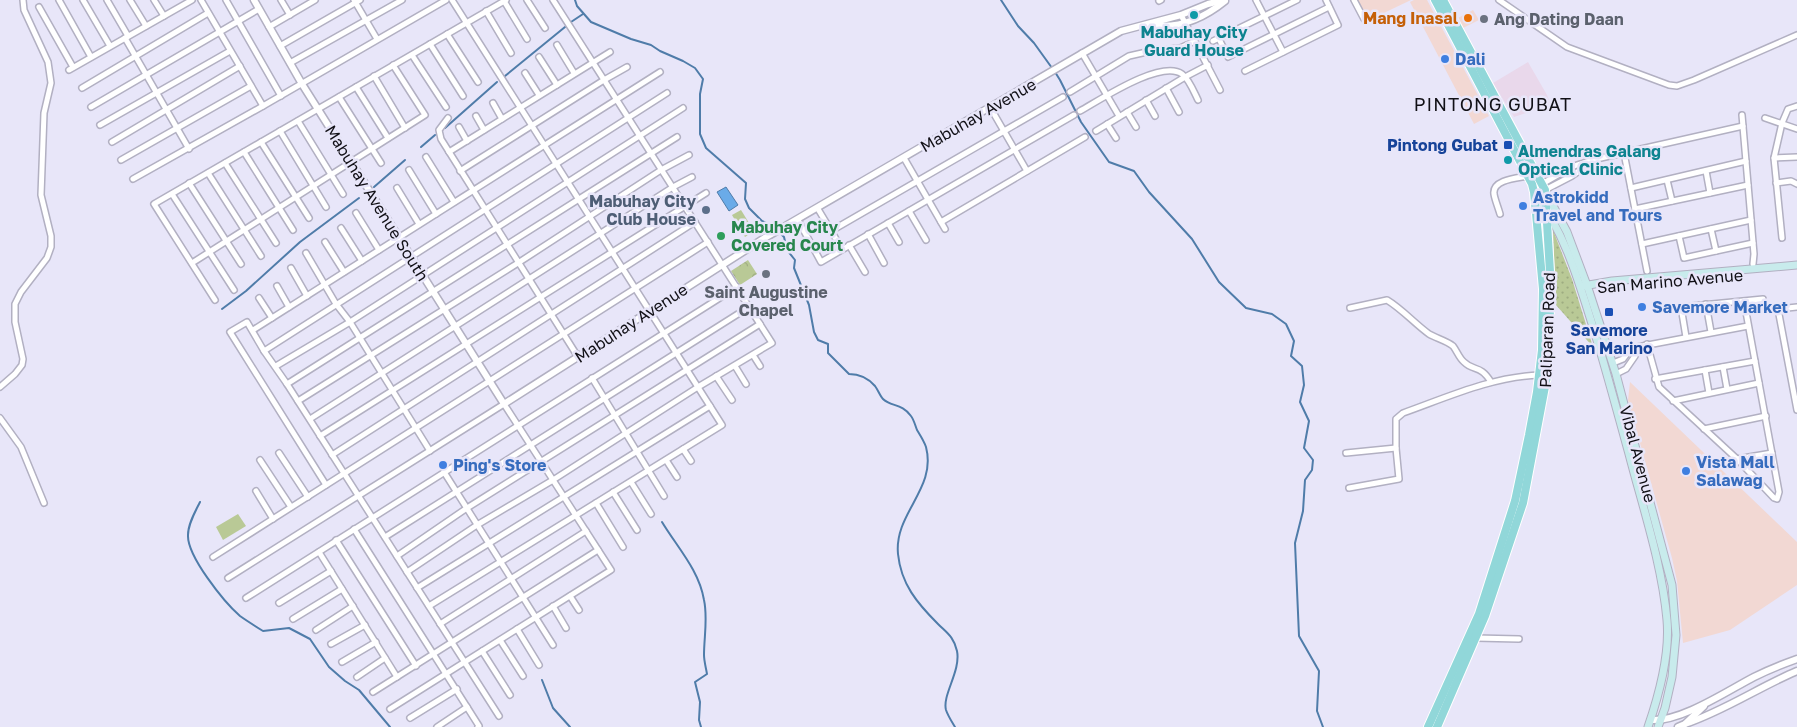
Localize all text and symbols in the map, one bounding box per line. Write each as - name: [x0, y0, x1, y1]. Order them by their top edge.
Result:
- place label: Mang Inasal: [1363, 8, 1459, 28]
- marker: Mabuhay City Guard House: [1188, 9, 1200, 21]
- place label: Ang Dating Daan: [1494, 9, 1624, 29]
- marker: Mang Inasal: [1462, 12, 1474, 24]
- marker: Ang Dating Daan: [1478, 13, 1490, 25]
- place label: Mabuhay City Guard House: [1140, 22, 1248, 60]
- place label: Dali: [1455, 49, 1485, 69]
- marker: Dali: [1439, 53, 1451, 65]
- street label: Mabuhay Avenue: [917, 74, 1039, 156]
- district label: PINTONG GUBAT: [1414, 93, 1572, 115]
- street label: Mabuhay Avenue South: [321, 121, 433, 285]
- place label: Pintong Gubat: [1387, 135, 1498, 155]
- marker: Pintong Gubat: [1502, 139, 1514, 151]
- place label: Almendras Galang Optical Clinic: [1518, 141, 1661, 179]
- marker: Almendras Galang Optical Clinic: [1502, 154, 1514, 166]
- place label: Astrokidd Travel and Tours: [1533, 187, 1662, 225]
- place label: Mabuhay City Club House: [589, 191, 696, 229]
- marker: Astrokidd Travel and Tours: [1517, 200, 1529, 212]
- marker: Mabuhay City Club House: [700, 204, 712, 216]
- place label: Mabuhay City Covered Court: [731, 217, 843, 255]
- marker: Mabuhay City Covered Court: [715, 230, 727, 242]
- street label: San Marino Avenue: [1596, 265, 1744, 297]
- marker: Saint Augustine Chapel: [760, 268, 772, 280]
- street label: Paliparan Road: [1535, 272, 1559, 388]
- street label: Mabuhay Avenue: [571, 279, 691, 367]
- place label: Saint Augustine Chapel: [704, 282, 828, 320]
- place label: Savemore Market: [1652, 297, 1788, 317]
- marker: Savemore Market: [1636, 301, 1648, 313]
- marker: Savemore San Marino: [1603, 306, 1615, 318]
- place label: Savemore San Marino: [1565, 320, 1653, 358]
- street label: Vibal Avenue: [1615, 403, 1661, 505]
- place label: Vista Mall Salawag: [1696, 452, 1775, 490]
- place label: Ping's Store: [453, 455, 546, 475]
- marker: Ping's Store: [437, 459, 449, 471]
- marker: Vista Mall Salawag: [1680, 465, 1692, 477]

